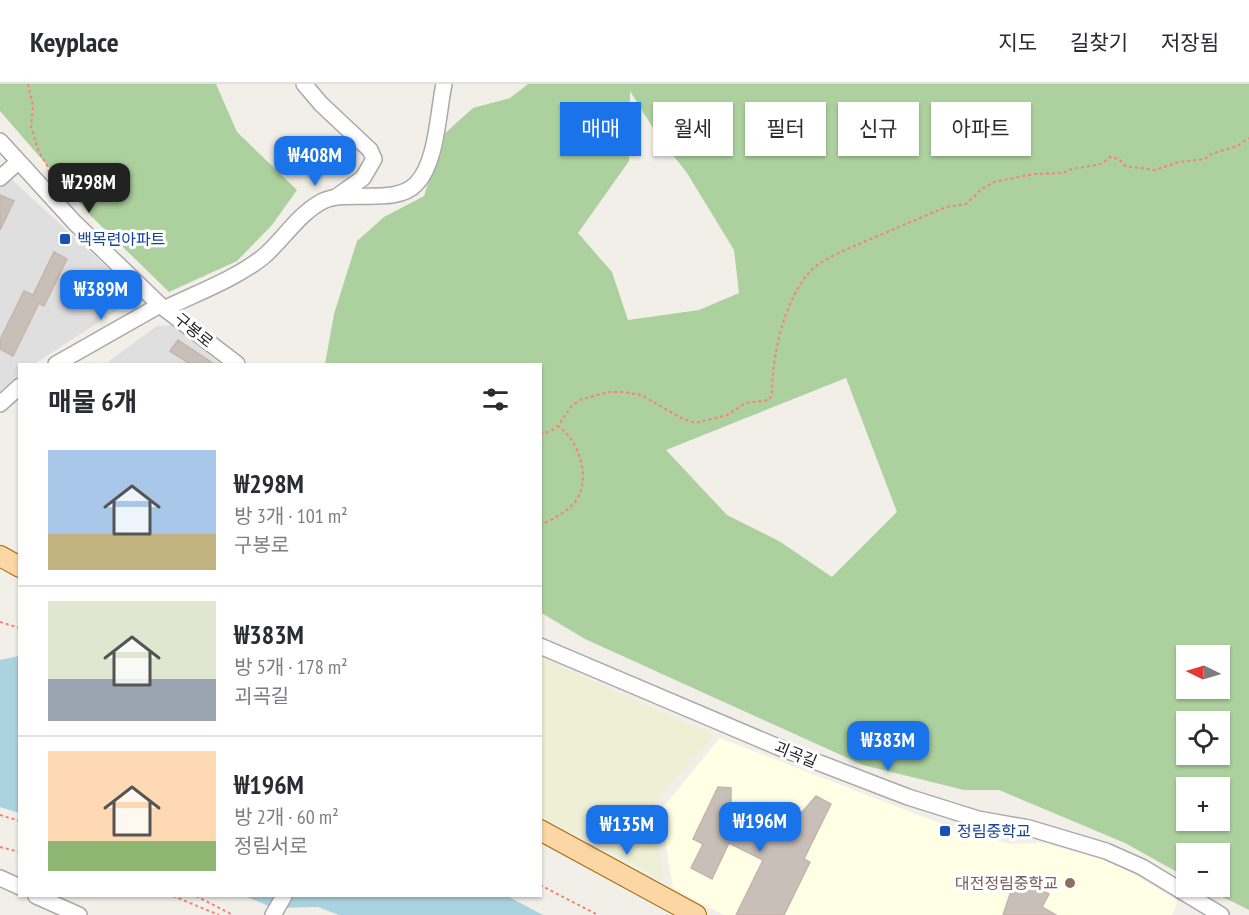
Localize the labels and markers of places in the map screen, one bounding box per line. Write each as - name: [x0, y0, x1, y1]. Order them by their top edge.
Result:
- pin: ₩408M: [273, 136, 357, 187]
- pin: ₩298M: [47, 163, 131, 214]
- place label: 백목련아파트: [77, 229, 165, 249]
- marker: 백목련아파트: [58, 232, 72, 246]
- pin: ₩389M: [59, 270, 143, 321]
- pin: ₩383M: [846, 721, 930, 772]
- pin: ₩196M: [718, 802, 802, 853]
- pin: ₩135M: [585, 805, 669, 856]
- place label: 정림중학교: [957, 821, 1031, 841]
- marker: 정림중학교: [938, 824, 952, 838]
- place label: 대전정림중학교: [955, 873, 1058, 893]
- marker: 대전정림중학교: [1063, 876, 1077, 890]

